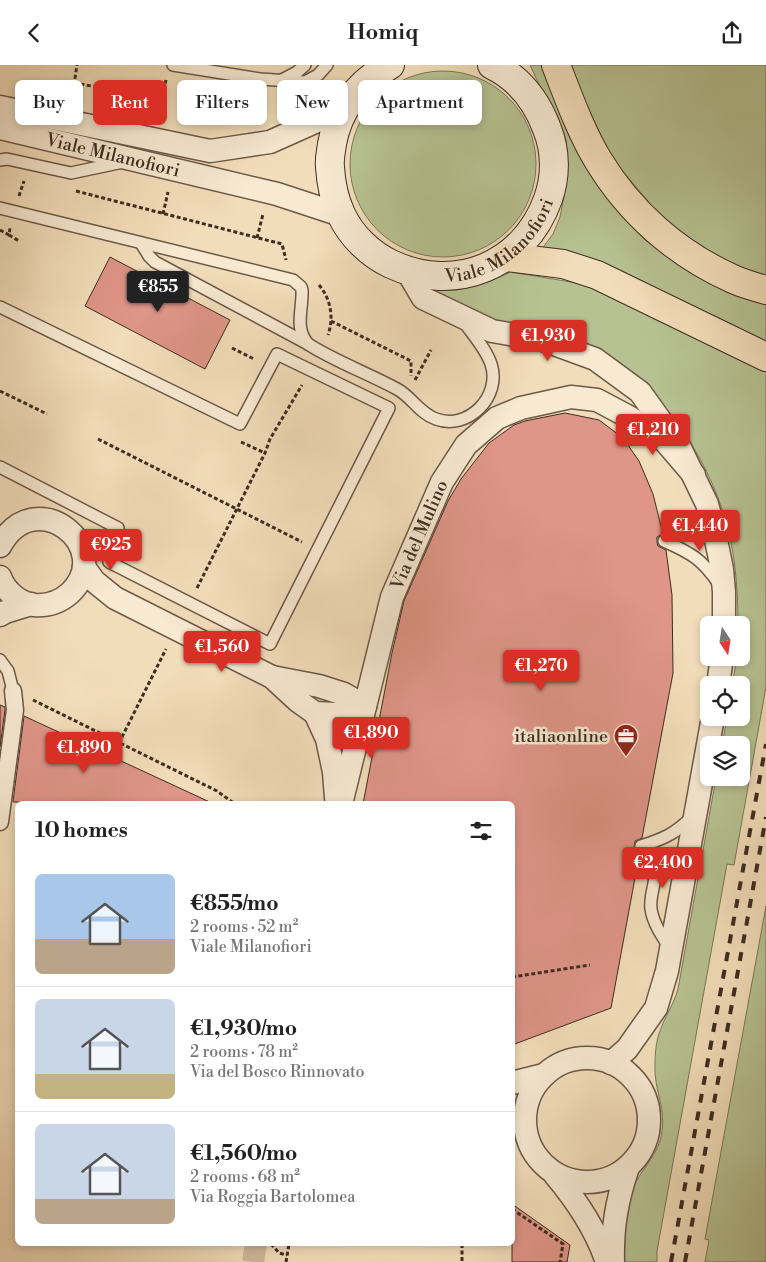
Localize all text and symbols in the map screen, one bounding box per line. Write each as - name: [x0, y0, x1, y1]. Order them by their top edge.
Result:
- icon: back: [20, 19, 48, 47]
- text: Homiq: [348, 19, 419, 46]
- icon: share: [718, 19, 746, 47]
- chip: Buy: [15, 80, 83, 125]
- chip: Rent: [93, 80, 167, 125]
- chip: Filters: [177, 80, 267, 125]
- chip: New: [277, 80, 348, 125]
- chip: Apartment: [358, 80, 482, 125]
- street label: Viale Milanofiori: [42, 128, 182, 182]
- street label: Viale Milanofiori: [443, 195, 559, 288]
- pin: €855: [128, 271, 188, 313]
- text: €855: [138, 277, 178, 297]
- pin: €1,930: [507, 319, 589, 362]
- text: €1,930: [521, 326, 575, 346]
- pin: €1,210: [612, 413, 694, 456]
- text: €1,210: [627, 420, 679, 440]
- street label: Via del Mulino: [385, 477, 453, 594]
- pin: €1,440: [659, 509, 741, 552]
- text: €1,440: [672, 516, 728, 536]
- pin: €925: [81, 529, 141, 571]
- text: €925: [91, 535, 131, 555]
- north arrow: [700, 616, 750, 666]
- map controls: [700, 616, 750, 786]
- pin: €1,560: [181, 631, 263, 673]
- text: €1,560: [195, 637, 249, 657]
- pin: €1,270: [500, 649, 582, 692]
- text: €1,270: [514, 656, 568, 676]
- button: locate: [700, 676, 750, 726]
- pin: €1,890: [330, 717, 412, 759]
- text: €1,890: [343, 723, 399, 743]
- office icon: italiaonline: [613, 723, 639, 757]
- place label: italiaonline: [514, 725, 608, 748]
- pin: €1,890: [43, 731, 125, 774]
- button: layers: [700, 736, 750, 786]
- text: €1,890: [56, 738, 112, 758]
- icon: filters: [467, 817, 495, 845]
- text: 10 homes: [35, 818, 128, 844]
- pin: €2,400: [622, 847, 704, 889]
- text: €2,400: [633, 853, 693, 873]
- text: €855/mo: [190, 891, 279, 917]
- icon: home: [75, 894, 135, 954]
- text: 2 rooms · 52 m²: [190, 917, 298, 937]
- text: Viale Milanofiori: [190, 937, 312, 957]
- text: €1,930/mo: [190, 1016, 297, 1042]
- icon: home: [75, 1019, 135, 1079]
- text: 2 rooms · 78 m²: [190, 1042, 298, 1062]
- text: Via del Bosco Rinnovato: [190, 1062, 365, 1082]
- text: €1,560/mo: [190, 1141, 297, 1167]
- icon: home: [75, 1144, 135, 1204]
- text: 2 rooms · 68 m²: [190, 1167, 300, 1187]
- text: Via Roggia Bartolomea: [190, 1187, 355, 1207]

